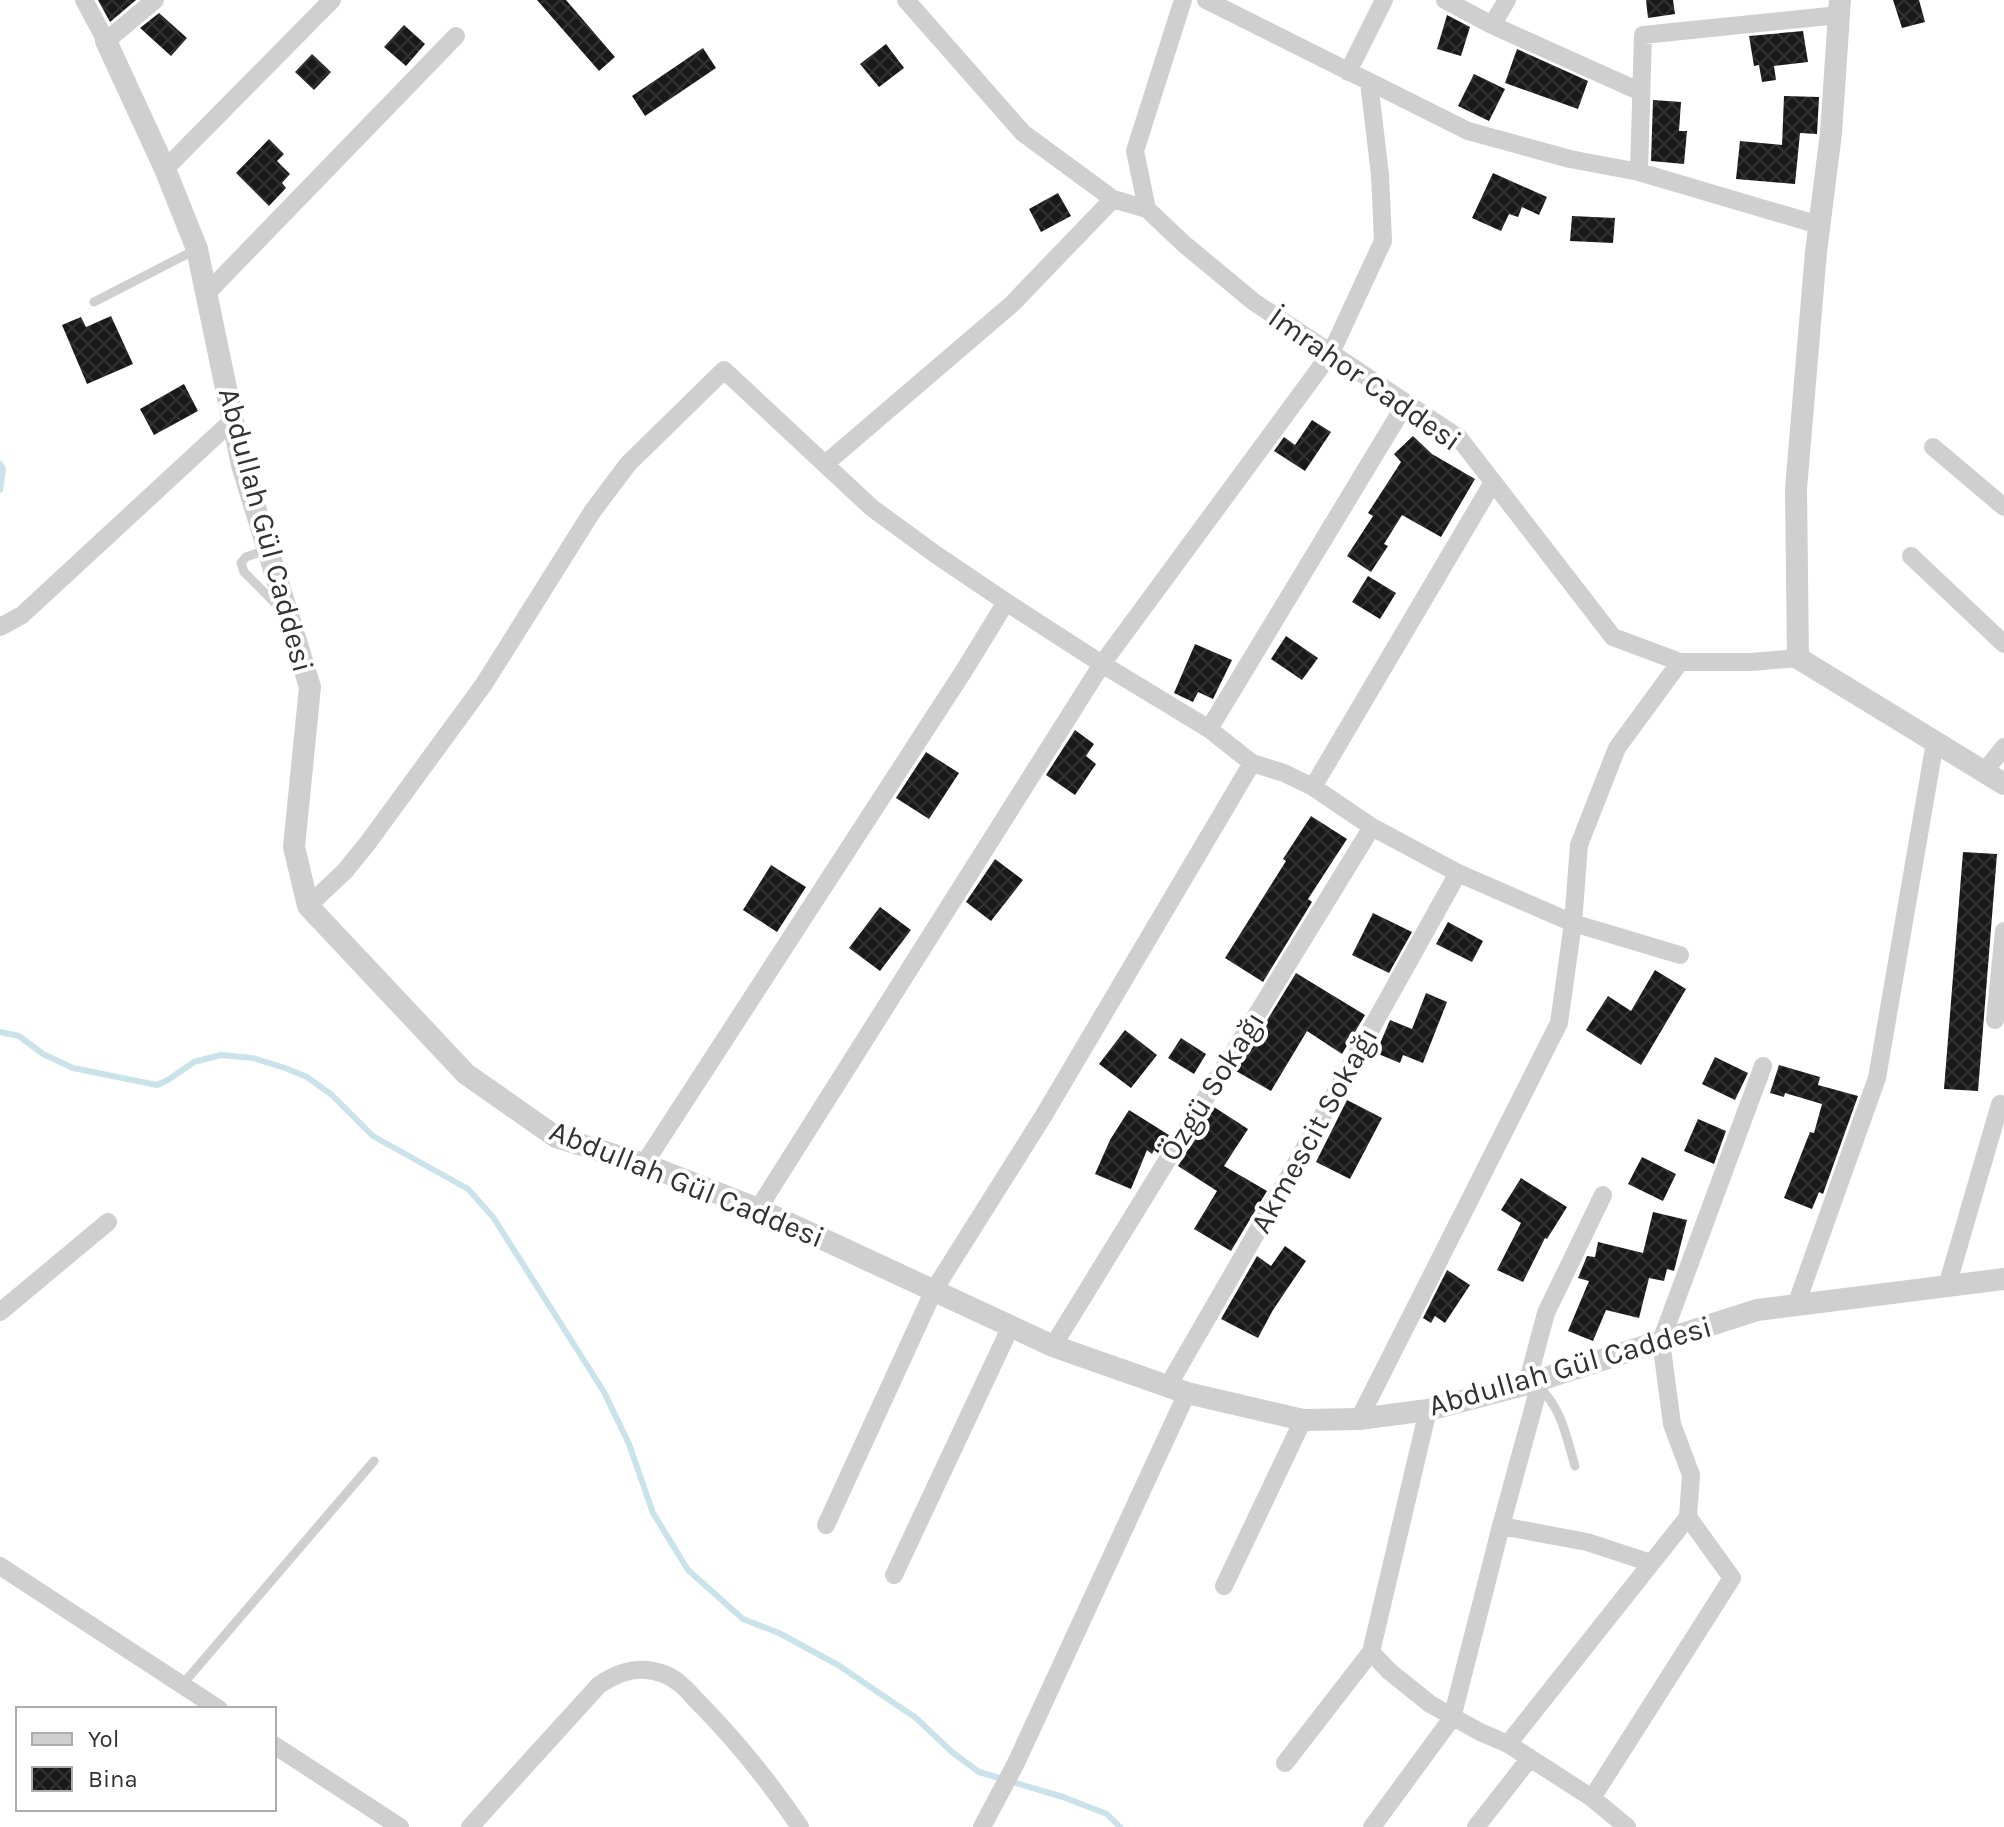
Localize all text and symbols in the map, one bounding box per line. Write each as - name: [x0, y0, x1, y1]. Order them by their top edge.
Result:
- street label: İmrahor Caddesi: [1262, 299, 1468, 459]
- street label: Abdullah Gül Caddesi: [211, 384, 321, 676]
- street label: Özgü Sokağı: [1152, 1005, 1272, 1167]
- street label: Akmescit Sokağı: [1242, 1021, 1386, 1239]
- street label: Abdullah Gül Caddesi: [544, 1112, 830, 1256]
- street label: Abdullah Gül Caddesi: [1424, 1308, 1716, 1424]
- legend: [16, 1707, 276, 1811]
- text: Yol: [88, 1725, 119, 1753]
- text: Bina: [88, 1765, 138, 1793]

